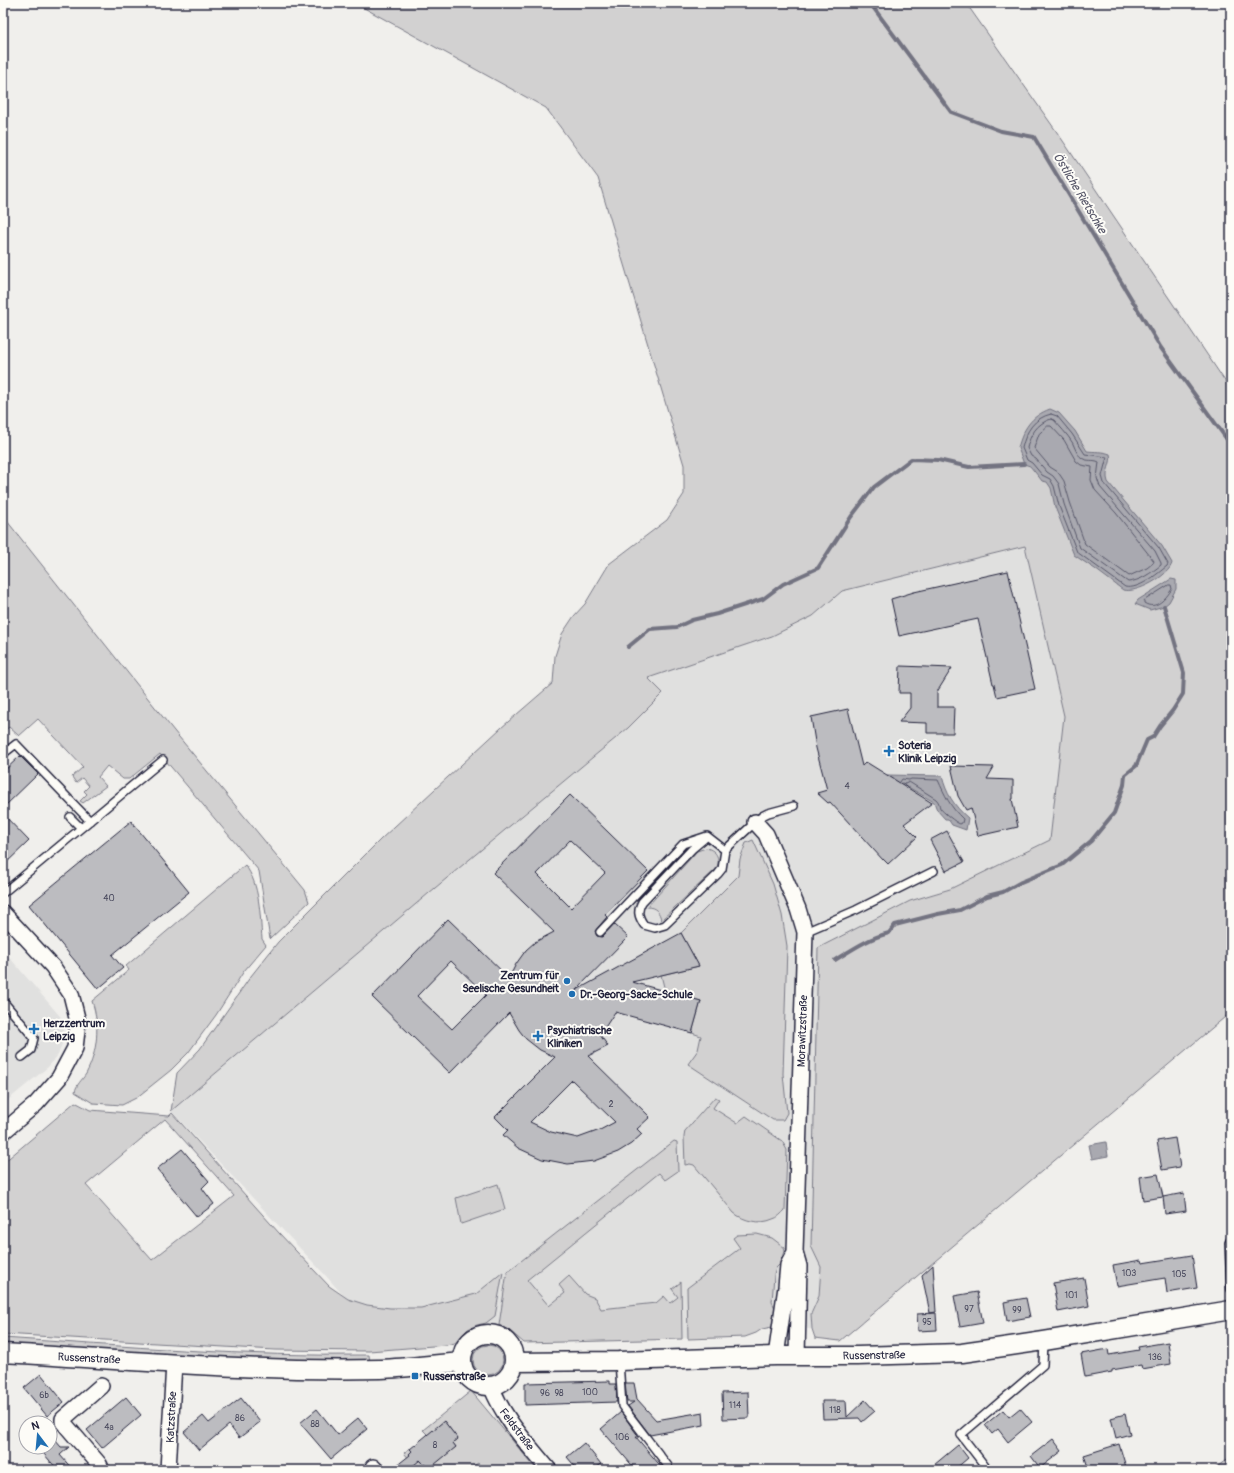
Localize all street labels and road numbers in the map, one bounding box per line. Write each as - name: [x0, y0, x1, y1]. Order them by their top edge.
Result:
- street label: Morawitzstraße: [795, 994, 810, 1067]
- street label: Russenstraße: [843, 1348, 906, 1363]
- street label: Russenstraße: [57, 1350, 121, 1367]
- street label: Katzstraße: [164, 1390, 179, 1443]
- street label: Feldstraße: [497, 1406, 537, 1453]

